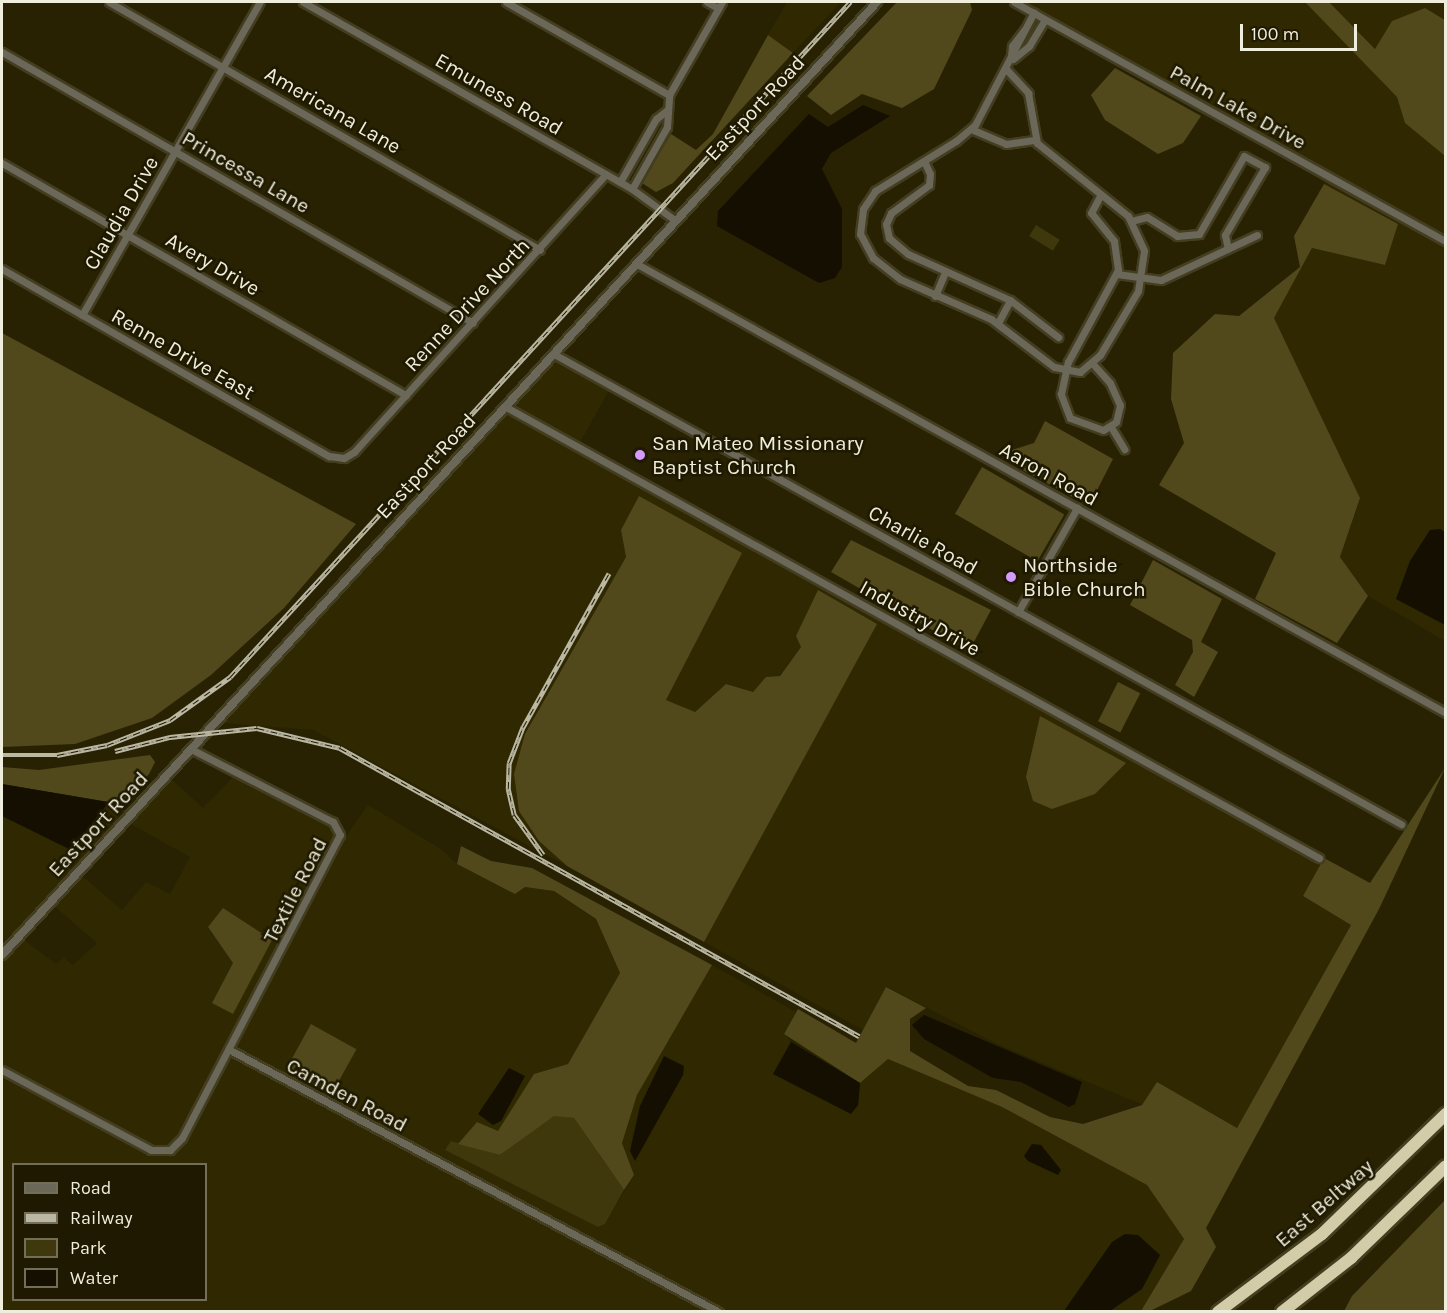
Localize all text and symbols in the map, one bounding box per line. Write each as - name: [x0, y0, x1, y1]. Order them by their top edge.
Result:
- scale bar: [1243, 12, 1360, 50]
- text: 100 m: [1251, 23, 1299, 45]
- street label: Emuness Road: [431, 47, 567, 141]
- street label: Eastport Road: [700, 50, 810, 166]
- street label: Palm Lake Drive: [1166, 59, 1310, 155]
- street label: Americana Lane: [261, 61, 405, 159]
- street label: Princessa Lane: [178, 125, 314, 219]
- street label: Claudia Drive: [78, 152, 164, 274]
- street label: Avery Drive: [162, 227, 264, 301]
- street label: Renne Drive North: [399, 233, 535, 377]
- street label: Renne Drive East: [107, 303, 259, 405]
- street label: Eastport Road: [371, 408, 481, 524]
- place label: San Mateo Missionary Baptist Church: [652, 430, 864, 480]
- street label: Aaron Road: [995, 437, 1103, 511]
- marker: San Mateo Missionary Baptist Church: [633, 448, 647, 462]
- street label: Charlie Road: [864, 500, 982, 580]
- place label: Northside Bible Church: [1023, 552, 1146, 602]
- marker: Northside Bible Church: [1004, 570, 1018, 584]
- street label: Industry Drive: [855, 574, 985, 662]
- street label: Eastport Road: [43, 766, 153, 882]
- street label: Textile Road: [258, 833, 332, 947]
- street label: Camden Road: [282, 1053, 412, 1137]
- street label: East Beltway: [1270, 1154, 1378, 1252]
- legend: [12, 1163, 207, 1301]
- text: Road: [70, 1177, 111, 1199]
- text: Railway: [70, 1207, 133, 1229]
- text: Park: [70, 1237, 107, 1259]
- text: Water: [70, 1267, 118, 1289]

